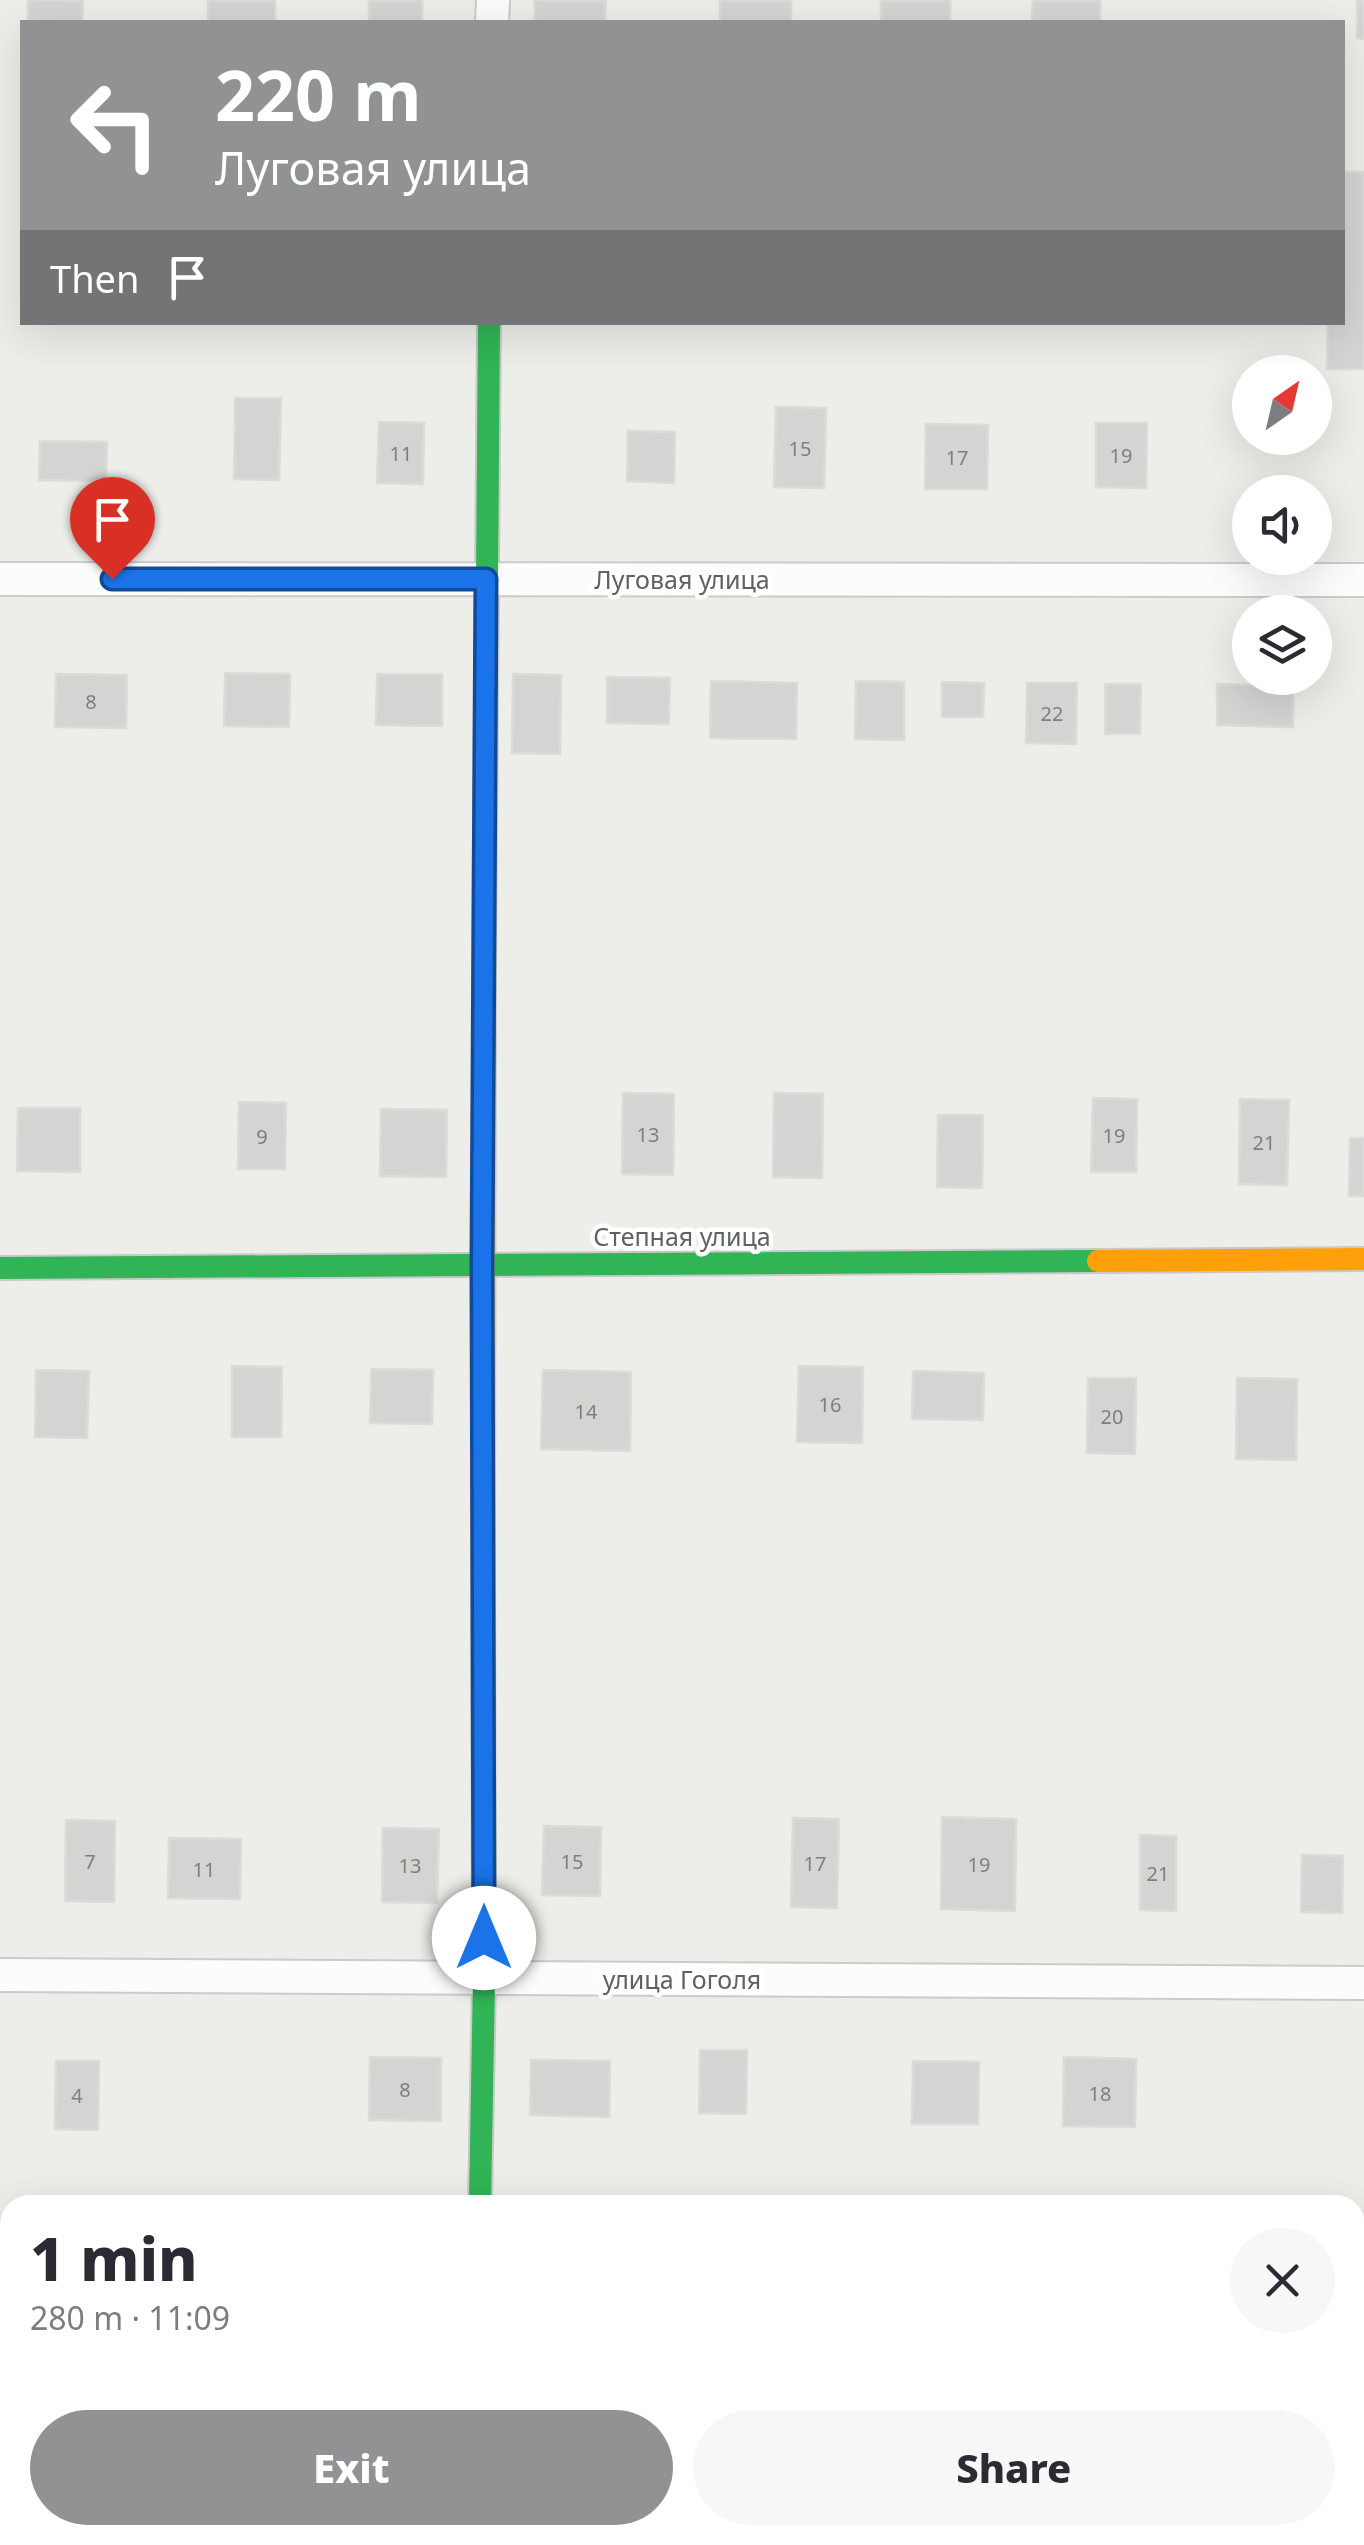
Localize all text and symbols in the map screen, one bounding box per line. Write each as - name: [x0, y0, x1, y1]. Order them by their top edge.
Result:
- text: 220 m: [215, 46, 422, 142]
- icon: left: [50, 60, 180, 190]
- text: Луговая улица: [215, 137, 531, 198]
- icon: arrive: [160, 250, 215, 305]
- text: Then: [50, 252, 140, 304]
- north arrow: [1232, 355, 1332, 455]
- map controls: [1232, 355, 1332, 695]
- house number: 15: [789, 435, 811, 462]
- house number: 11: [390, 440, 412, 467]
- house number: 19: [1110, 442, 1132, 469]
- house number: 17: [946, 444, 968, 471]
- button: sound: [1232, 475, 1332, 575]
- pin: [70, 477, 155, 580]
- icon: arrive: [85, 492, 140, 547]
- street label: Луговая улица: [594, 562, 770, 596]
- button: layers: [1232, 595, 1332, 695]
- house number: 8: [85, 688, 97, 715]
- house number: 22: [1041, 700, 1063, 727]
- house number: 13: [637, 1121, 659, 1148]
- house number: 19: [1103, 1122, 1125, 1149]
- house number: 9: [256, 1123, 268, 1150]
- house number: 21: [1253, 1129, 1275, 1156]
- street label: Степная улица: [593, 1219, 771, 1253]
- house number: 16: [819, 1391, 841, 1418]
- house number: 14: [575, 1398, 598, 1425]
- house number: 20: [1101, 1403, 1123, 1430]
- house number: 7: [84, 1848, 96, 1875]
- house number: 15: [561, 1848, 583, 1875]
- house number: 17: [804, 1850, 826, 1877]
- house number: 19: [968, 1851, 990, 1878]
- house number: 13: [399, 1852, 421, 1879]
- house number: 11: [193, 1856, 215, 1883]
- house number: 21: [1147, 1860, 1169, 1887]
- position arrow: [432, 1886, 536, 1990]
- street label: улица Гоголя: [603, 1962, 761, 1996]
- house number: 8: [399, 2076, 411, 2103]
- house number: 18: [1089, 2080, 1111, 2107]
- house number: 4: [71, 2082, 83, 2109]
- text: 1 min: [30, 2217, 198, 2299]
- button: close: [1230, 2228, 1335, 2333]
- text: 280 m · 11:09: [30, 2296, 230, 2339]
- button: Exit: [30, 2410, 673, 2525]
- button: Share: [693, 2410, 1335, 2525]

